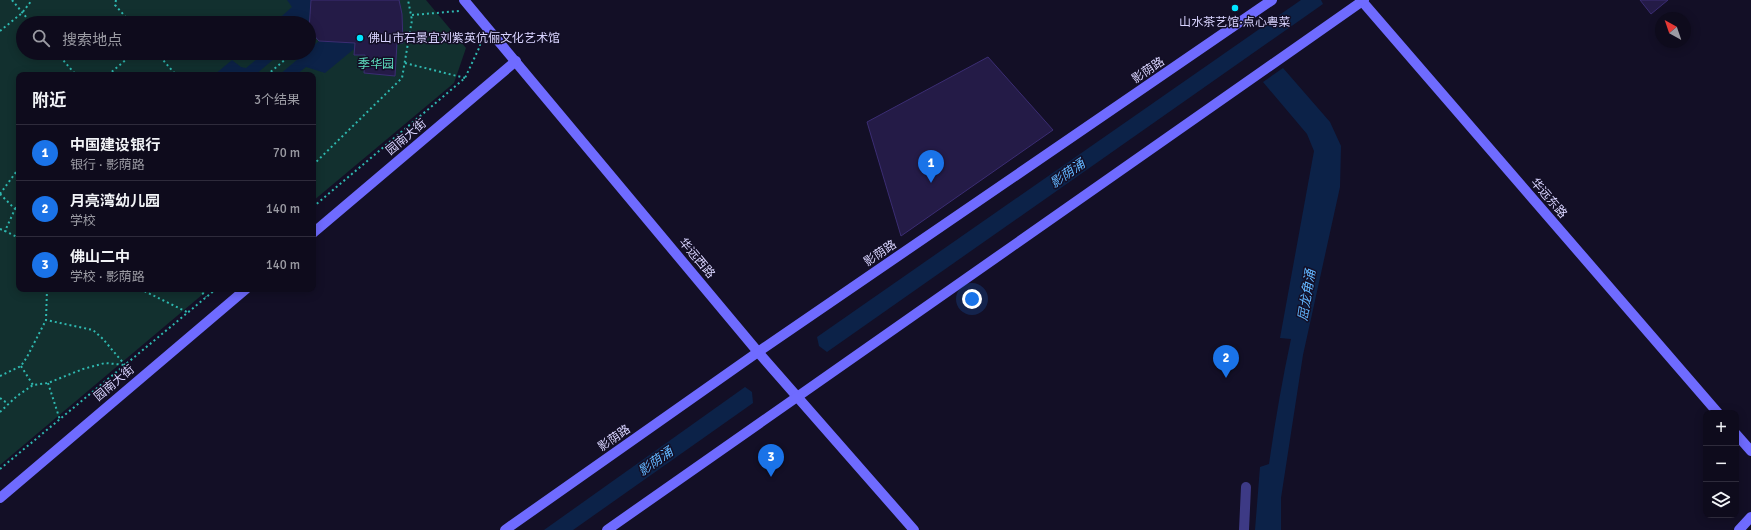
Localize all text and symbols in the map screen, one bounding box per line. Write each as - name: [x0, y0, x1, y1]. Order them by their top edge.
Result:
- marker: 山水茶艺馆·点心粤菜: [1230, 3, 1240, 13]
- north arrow: [1655, 12, 1691, 48]
- place label: 山水茶艺馆·点心粤菜: [1179, 15, 1291, 30]
- search box: [16, 16, 316, 60]
- icon: search: [30, 27, 52, 49]
- text: 搜索地点: [62, 31, 122, 49]
- place label: 佛山市石景宜刘紫英伉俪文化艺术馆: [368, 31, 560, 46]
- marker: 佛山市石景宜刘紫英伉俪文化艺术馆: [355, 33, 365, 43]
- street label: 影荫路: [1129, 54, 1167, 87]
- park label: 季华园: [358, 57, 394, 72]
- text: 附近: [32, 90, 66, 111]
- text: 3个结果: [254, 92, 300, 108]
- street label: 园南大街: [383, 116, 430, 159]
- text: 中国建设银行: [70, 136, 160, 154]
- text: 1: [41, 145, 49, 161]
- text: 70 m: [273, 145, 300, 161]
- pin: 1: [918, 150, 944, 183]
- water label: 影荫涌: [1047, 155, 1090, 192]
- text: 银行 · 影荫路: [70, 157, 145, 173]
- street label: 华远东路: [1527, 175, 1570, 221]
- text: 月亮湾幼儿园: [70, 192, 160, 210]
- text: 2: [41, 201, 49, 217]
- text: 140 m: [266, 201, 300, 217]
- text: 学校: [70, 213, 96, 229]
- street label: 华远西路: [675, 235, 718, 282]
- street label: 影荫路: [861, 237, 899, 270]
- text: 佛山二中: [70, 248, 130, 266]
- text: 3: [41, 257, 49, 273]
- text: 140 m: [266, 257, 300, 273]
- water label: 屈龙角涌: [1295, 266, 1319, 322]
- text: 学校 · 影荫路: [70, 269, 145, 285]
- your location: [962, 289, 982, 309]
- pin: 2: [1213, 345, 1239, 378]
- street label: 园南大街: [91, 362, 138, 405]
- map controls: [1703, 410, 1739, 518]
- button: +: [1703, 410, 1739, 446]
- street label: 影荫路: [595, 422, 633, 455]
- water label: 影荫涌: [635, 443, 678, 480]
- pin: 3: [758, 444, 784, 477]
- button: −: [1703, 446, 1739, 482]
- button: layers: [1703, 482, 1739, 518]

